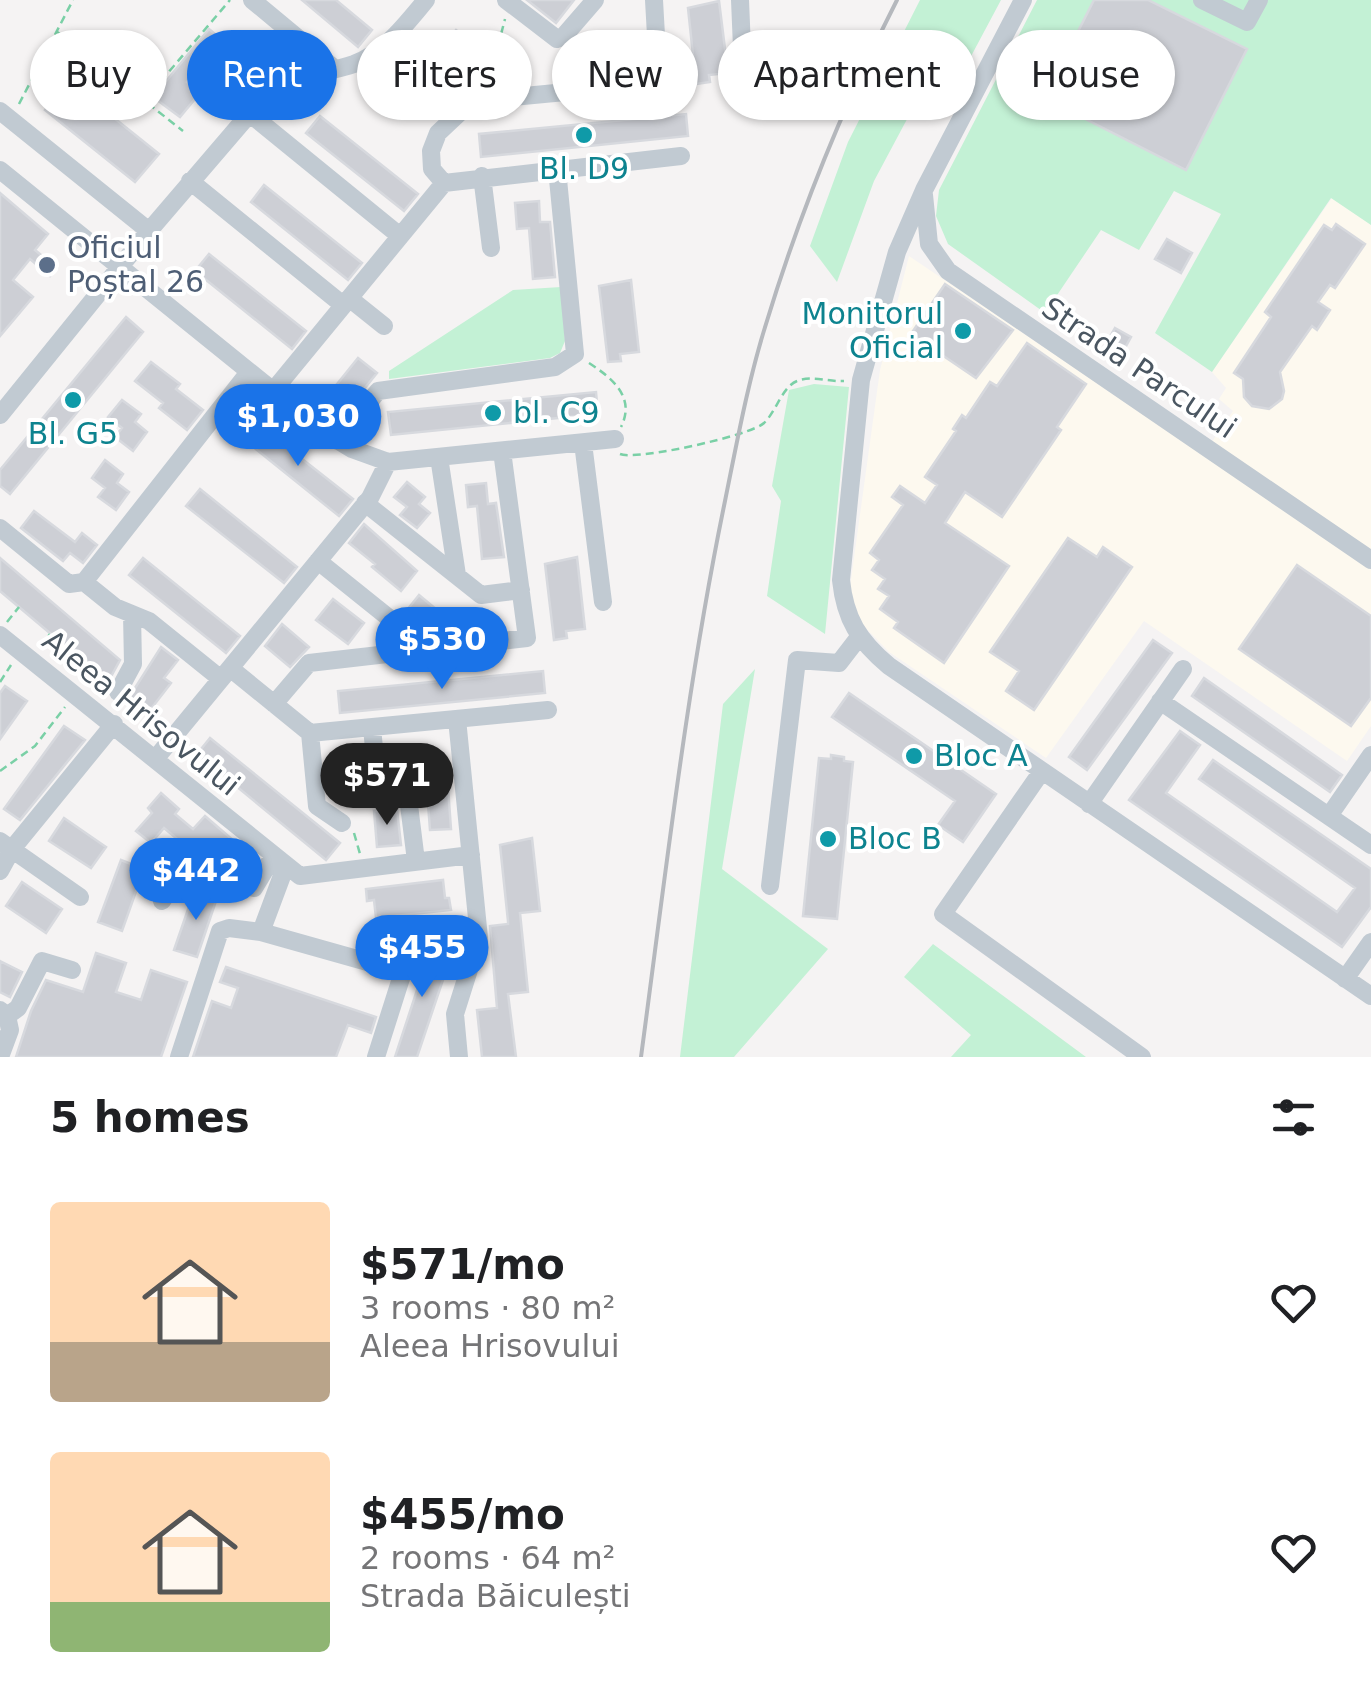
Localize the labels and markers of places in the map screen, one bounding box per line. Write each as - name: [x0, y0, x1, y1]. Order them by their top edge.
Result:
- marker: Bl. D9: [573, 124, 595, 146]
- place label: Bl. D9: [539, 151, 629, 186]
- place label: Oficiul Poștal 26: [67, 230, 204, 299]
- marker: Oficiul Poștal 26: [36, 254, 58, 276]
- place label: Monitorul Oficial: [802, 296, 943, 365]
- marker: Monitorul Oficial: [952, 320, 974, 342]
- pin: $1,030: [217, 384, 379, 469]
- marker: Bl. G5: [62, 389, 84, 411]
- place label: bl. C9: [513, 395, 599, 430]
- marker: bl. C9: [482, 402, 504, 424]
- place label: Bl. G5: [28, 416, 118, 451]
- pin: $530: [383, 607, 501, 692]
- place label: Bloc A: [934, 738, 1028, 773]
- pin: $571: [328, 743, 446, 828]
- marker: Bloc A: [903, 745, 925, 767]
- place label: Bloc B: [848, 821, 942, 856]
- marker: Bloc B: [817, 828, 839, 850]
- pin: $442: [137, 838, 255, 923]
- pin: $455: [363, 915, 481, 1000]

